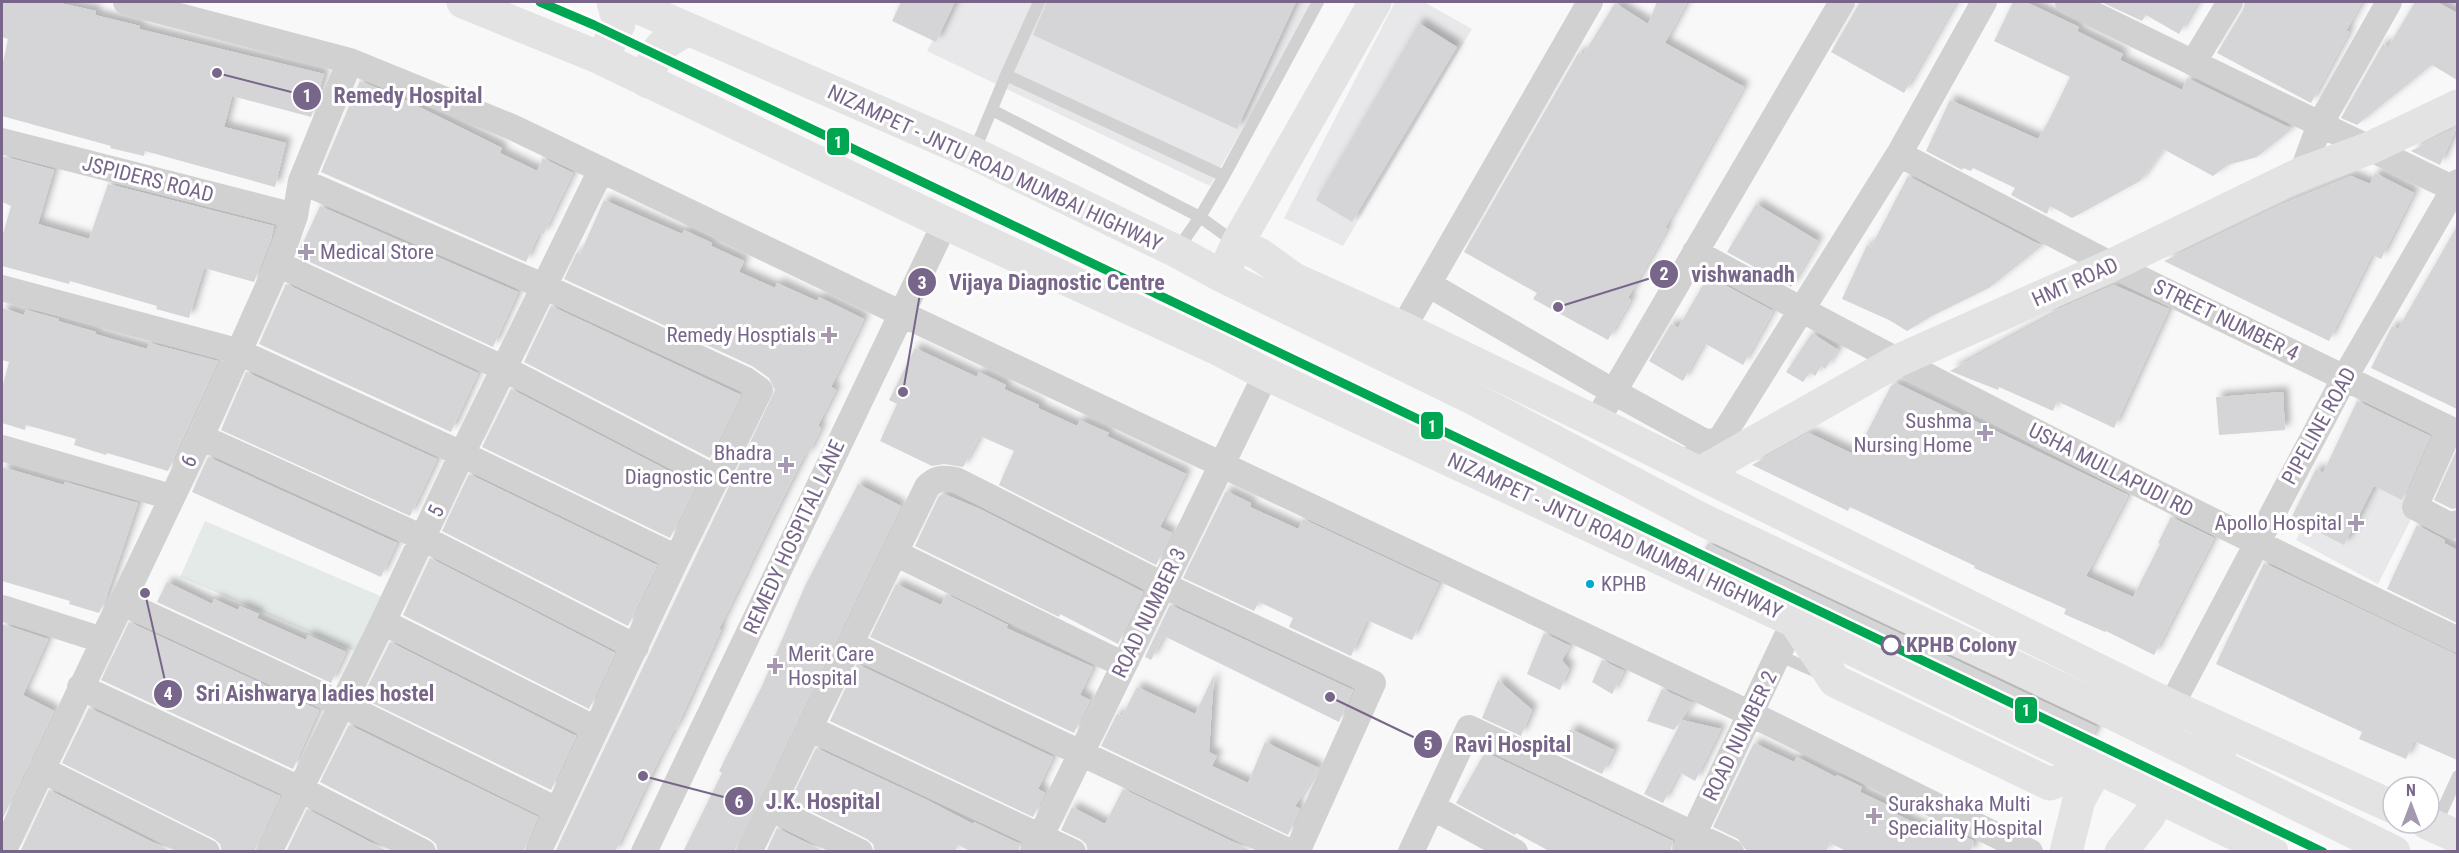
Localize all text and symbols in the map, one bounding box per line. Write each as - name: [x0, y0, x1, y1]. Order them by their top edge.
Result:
- callout: Remedy Hospital: [292, 76, 495, 116]
- street label: NIZAMPET - JNTU ROAD MUMBAI HIGHWAY: [824, 80, 1166, 256]
- text: Remedy Hospital: [334, 83, 482, 108]
- text: 1: [302, 85, 312, 106]
- line badge: 1: [826, 127, 850, 156]
- text: 1: [834, 133, 842, 152]
- street label: JSPIDERS ROAD: [80, 151, 216, 207]
- place label: Medical Store: [320, 240, 434, 264]
- marker: Medical Store: [297, 243, 315, 261]
- street label: HMT ROAD: [2028, 252, 2122, 312]
- callout: vishwanadh: [1649, 254, 1806, 294]
- callout: Vijaya Diagnostic Centre: [907, 262, 1177, 302]
- text: vishwanadh: [1691, 262, 1795, 287]
- text: 2: [1659, 263, 1669, 284]
- text: Vijaya Diagnostic Centre: [949, 270, 1165, 295]
- text: 3: [917, 272, 927, 293]
- street label: STREET NUMBER 4: [2150, 275, 2302, 365]
- place label: Remedy Hosptials: [666, 323, 816, 347]
- marker: Remedy Hosptials: [820, 326, 838, 344]
- street label: PIPELINE ROAD: [2277, 363, 2361, 489]
- place label: Sushma Nursing Home: [1853, 409, 1972, 457]
- line badge: 1: [1420, 411, 1444, 440]
- text: 1: [1428, 417, 1436, 436]
- street label: USHA MULLAPUDI RD: [2025, 418, 2197, 522]
- marker: Sushma Nursing Home: [1976, 424, 1994, 442]
- street label: REMEDY HOSPITAL LANE: [738, 436, 850, 638]
- place label: Bhadra Diagnostic Centre: [625, 441, 772, 489]
- street label: NIZAMPET - JNTU ROAD MUMBAI HIGHWAY: [1444, 448, 1786, 624]
- street label: 6: [176, 451, 202, 471]
- marker: Bhadra Diagnostic Centre: [777, 456, 795, 474]
- street label: 5: [423, 501, 449, 521]
- place label: Apollo Hospital: [2215, 511, 2342, 535]
- marker: Apollo Hospital: [2347, 514, 2365, 532]
- street label: ROAD NUMBER 3: [1107, 544, 1191, 682]
- place label: KPHB: [1601, 572, 1646, 596]
- marker: KPHB: [1584, 578, 1596, 590]
- place label: KPHB Colony: [1906, 633, 2018, 657]
- marker: KPHB Colony: [1881, 635, 1901, 655]
- place label: Merit Care Hospital: [788, 642, 874, 690]
- marker: Merit Care Hospital: [766, 657, 784, 675]
- street label: ROAD NUMBER 2: [1698, 667, 1782, 805]
- callout: Sri Aishwarya ladies hostel: [153, 674, 446, 714]
- text: Sri Aishwarya ladies hostel: [196, 681, 434, 706]
- text: 4: [163, 683, 173, 704]
- line badge: 1: [2014, 696, 2038, 724]
- text: 1: [2022, 701, 2030, 720]
- callout: Ravi Hospital: [1413, 724, 1584, 764]
- text: Ravi Hospital: [1455, 732, 1571, 757]
- text: 5: [1423, 733, 1433, 754]
- north arrow: [2381, 775, 2441, 835]
- callout: J.K. Hospital: [724, 781, 892, 821]
- text: N: [2406, 781, 2416, 800]
- text: J.K. Hospital: [766, 789, 880, 814]
- text: 6: [734, 791, 744, 812]
- place label: Surakshaka Multi Speciality Hospital: [1888, 792, 2043, 840]
- marker: Surakshaka Multi Speciality Hospital: [1865, 807, 1883, 825]

